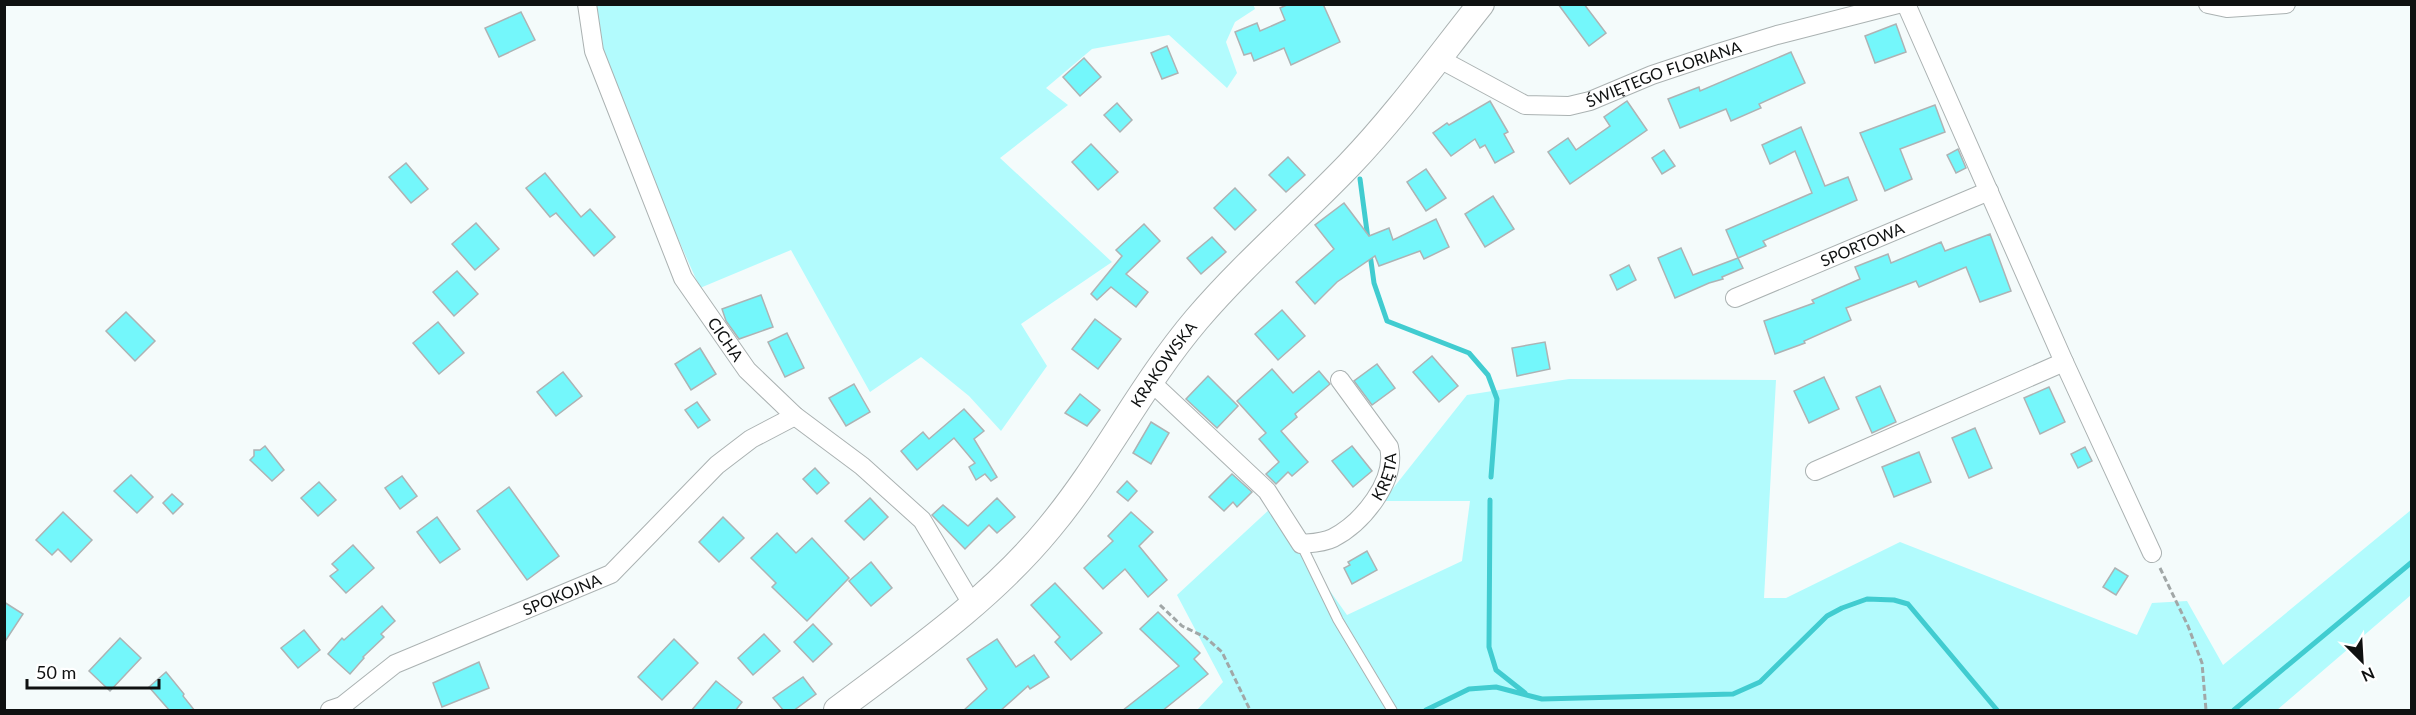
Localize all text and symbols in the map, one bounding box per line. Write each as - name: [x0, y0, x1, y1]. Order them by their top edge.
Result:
- street label: ŚWIĘTEGO FLORIANA: [1583, 36, 1743, 111]
- street label: SPORTOWA: [1817, 218, 1907, 270]
- street label: CICHA: [704, 313, 748, 365]
- street label: KRAKOWSKA: [1126, 317, 1200, 410]
- street label: KRĘTA: [1367, 453, 1399, 504]
- street label: SPOKOJNA: [520, 569, 604, 619]
- north arrow: [2332, 631, 2392, 691]
- scale bar: [27, 652, 159, 690]
- text: 50 m: [36, 661, 76, 683]
- text: N: [2359, 664, 2378, 686]

